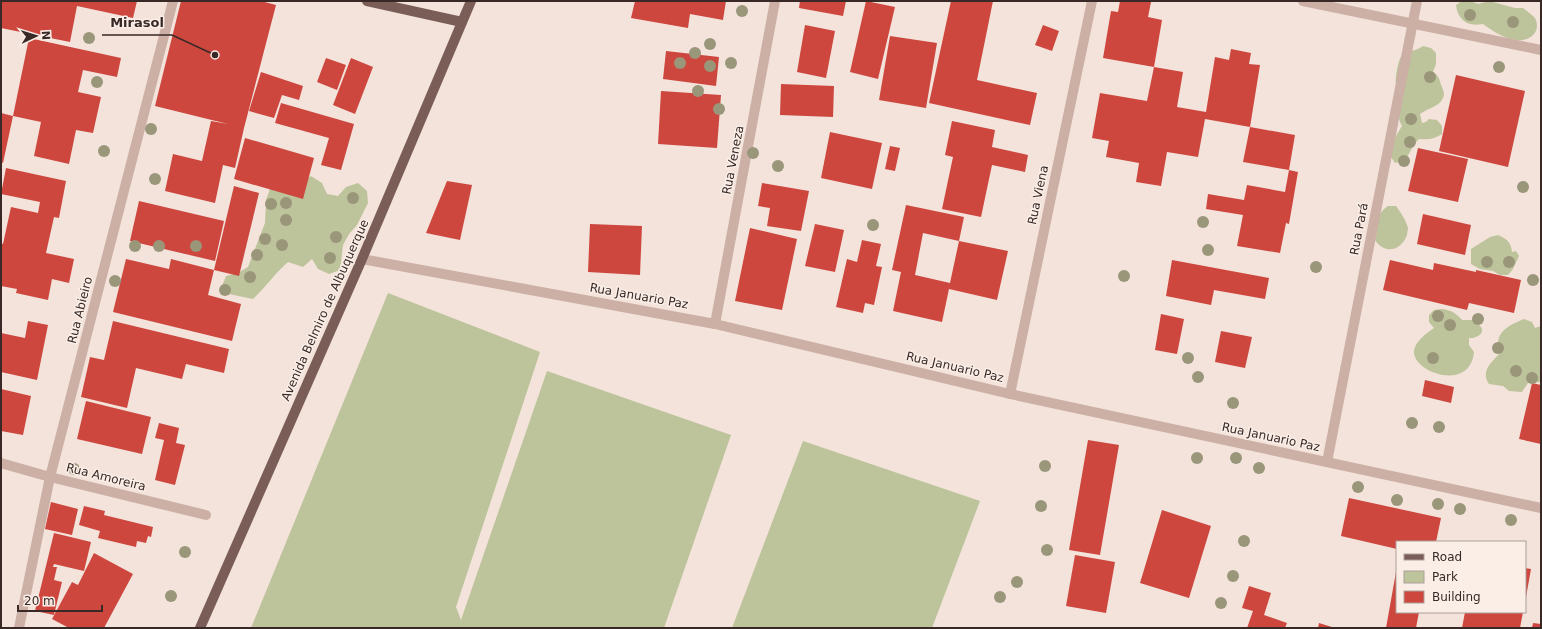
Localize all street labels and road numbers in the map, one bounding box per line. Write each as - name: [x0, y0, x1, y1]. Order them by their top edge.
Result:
- street label: Rua Veneza: [719, 124, 747, 196]
- street label: Rua Viena: [1025, 164, 1051, 226]
- street label: Rua Pará: [1347, 202, 1371, 256]
- street label: Avenida Belmiro de Albuquerque: [279, 217, 371, 403]
- street label: Rua Abieiro: [65, 275, 95, 345]
- street label: Rua Januario Paz: [589, 280, 689, 312]
- street label: Rua Januario Paz: [905, 349, 1005, 385]
- street label: Rua Januario Paz: [1221, 420, 1321, 454]
- street label: Rua Amoreira: [65, 460, 147, 494]

